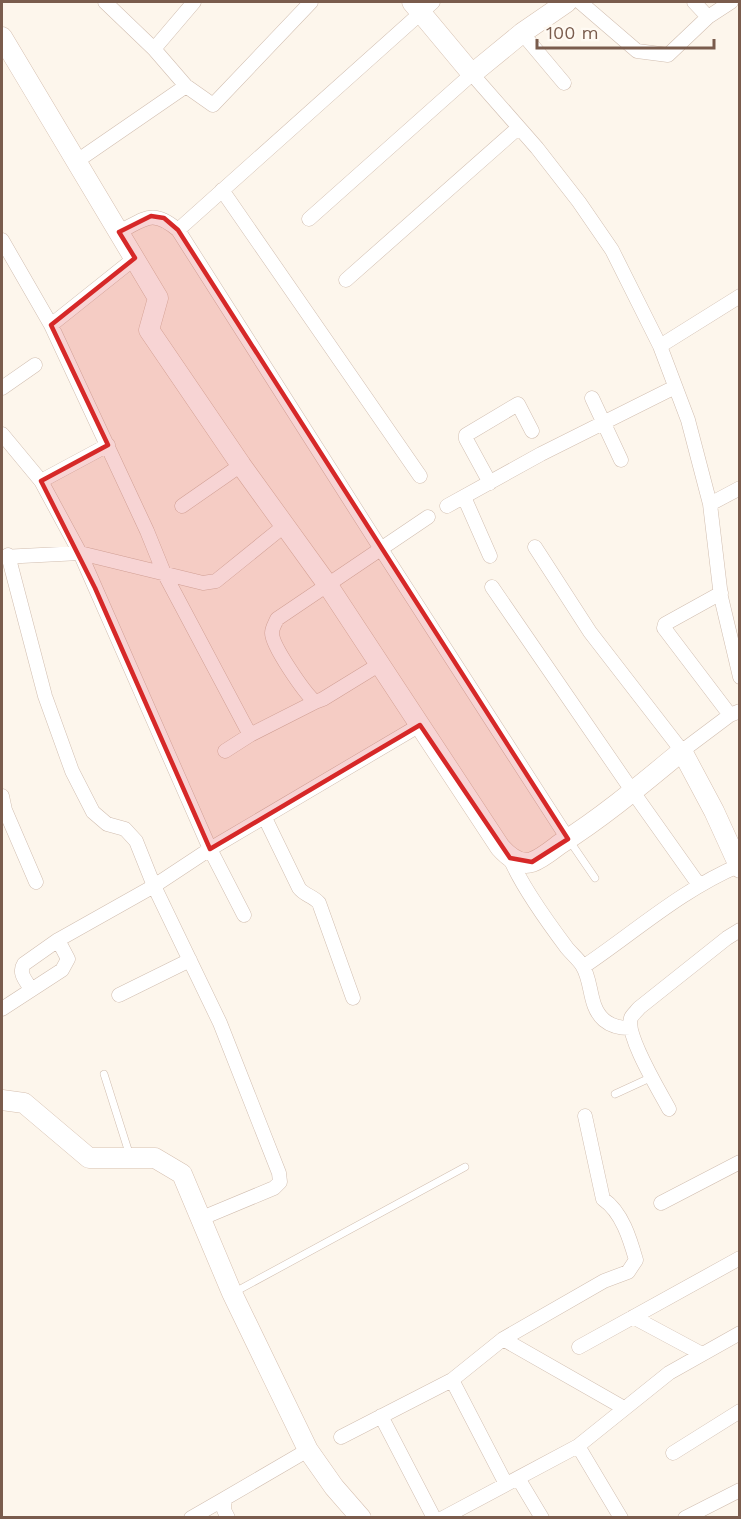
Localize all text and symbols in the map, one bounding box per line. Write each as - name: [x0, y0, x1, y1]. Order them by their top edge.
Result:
- scale bar: [537, 12, 714, 50]
- text: 100 m: [546, 22, 599, 43]

